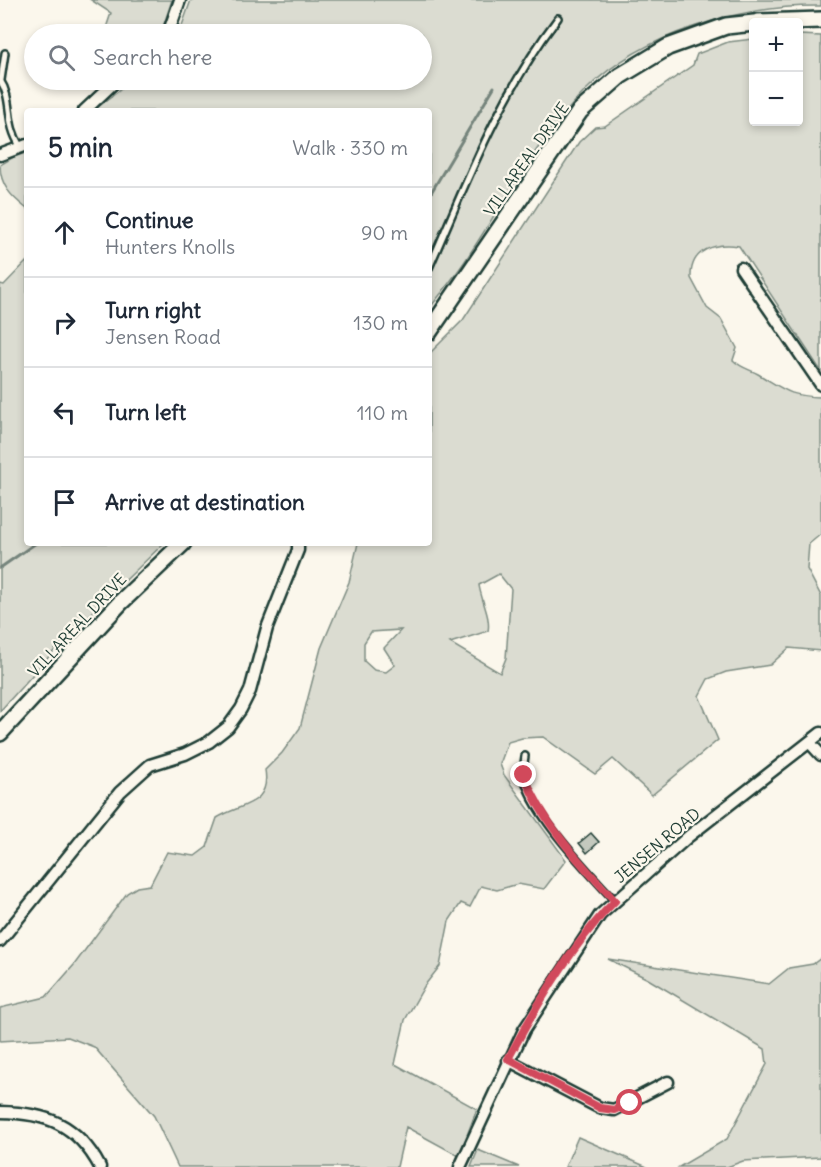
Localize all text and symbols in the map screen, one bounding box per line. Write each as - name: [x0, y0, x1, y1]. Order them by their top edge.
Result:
- map controls: [749, 18, 803, 126]
- button: +: [749, 18, 803, 72]
- search box: [24, 24, 432, 90]
- icon: search: [45, 41, 78, 74]
- text: Search here: [93, 43, 212, 71]
- button: −: [749, 72, 803, 126]
- street label: VILLAREAL DRIVE: [479, 98, 573, 220]
- text: 5 min: [48, 131, 113, 164]
- text: Walk · 330 m: [292, 135, 408, 160]
- text: Continue: [105, 206, 194, 234]
- icon: ahead: [48, 216, 81, 249]
- text: 90 m: [361, 220, 408, 245]
- text: Hunters Knolls: [105, 234, 235, 259]
- text: Turn right: [105, 296, 201, 324]
- icon: right: [48, 306, 81, 339]
- text: 130 m: [353, 310, 408, 335]
- text: Jensen Road: [105, 324, 221, 349]
- icon: left: [48, 396, 81, 429]
- text: Turn left: [105, 398, 186, 426]
- text: 110 m: [357, 400, 408, 425]
- icon: arrive: [48, 486, 81, 519]
- text: Arrive at destination: [105, 488, 305, 516]
- street label: VILLAREAL DRIVE: [24, 569, 130, 681]
- route end: [510, 761, 536, 787]
- street label: JENSEN ROAD: [610, 803, 704, 887]
- route start: [616, 1089, 642, 1115]

